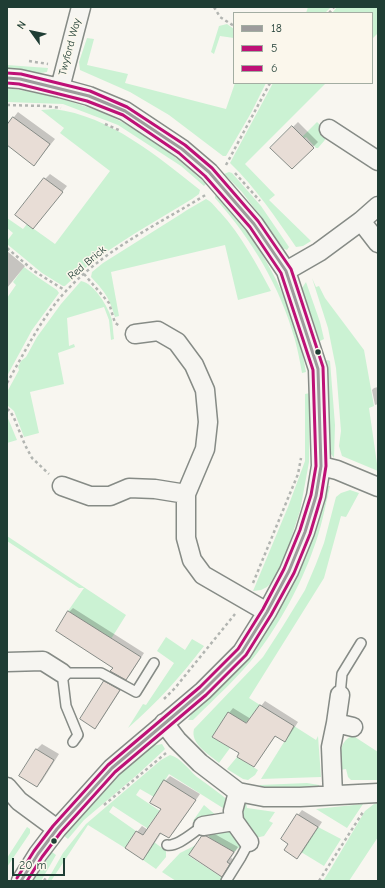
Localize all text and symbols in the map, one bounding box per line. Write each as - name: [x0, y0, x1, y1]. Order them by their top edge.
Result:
- north arrow: [12, 12, 52, 52]
- legend: [233, 12, 373, 84]
- street label: Twyford Way: [56, 17, 84, 77]
- text: N: [14, 19, 29, 32]
- text: 18: [271, 21, 282, 35]
- text: 5: [271, 41, 278, 55]
- text: 6: [271, 61, 278, 75]
- street label: Red Brick: [65, 243, 109, 283]
- unlabelled marker: [313, 347, 323, 357]
- unlabelled marker: [49, 836, 59, 846]
- scale bar: [14, 850, 67, 876]
- text: 20 m: [19, 858, 47, 872]

